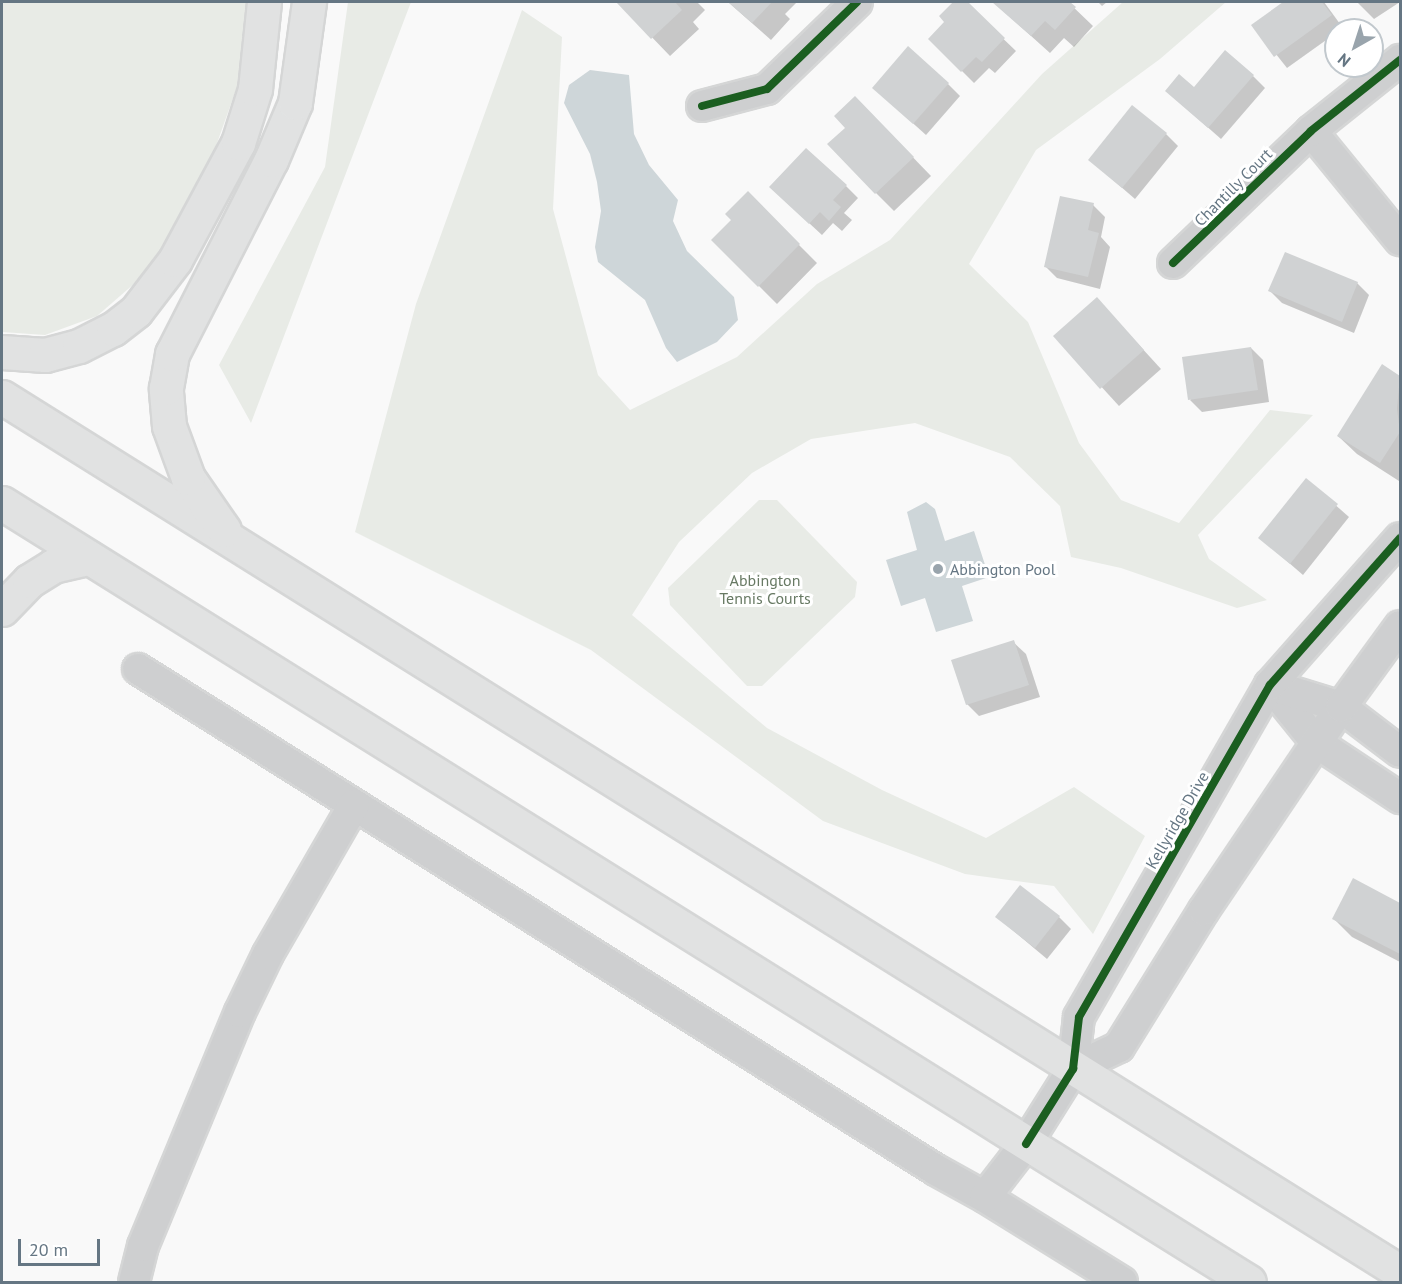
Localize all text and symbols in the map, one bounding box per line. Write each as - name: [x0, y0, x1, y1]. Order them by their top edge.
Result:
- north arrow: [1324, 18, 1384, 78]
- text: N: [1334, 49, 1354, 72]
- street label: Chantilly Court: [1190, 144, 1276, 230]
- place label: Abbington Pool: [950, 559, 1055, 579]
- marker: Abbington Pool: [931, 562, 945, 576]
- park label: Abbington Tennis Courts: [719, 570, 811, 608]
- street label: Kellyridge Drive: [1141, 768, 1213, 872]
- scale bar: [21, 1227, 104, 1265]
- text: 20 m: [29, 1238, 68, 1261]

